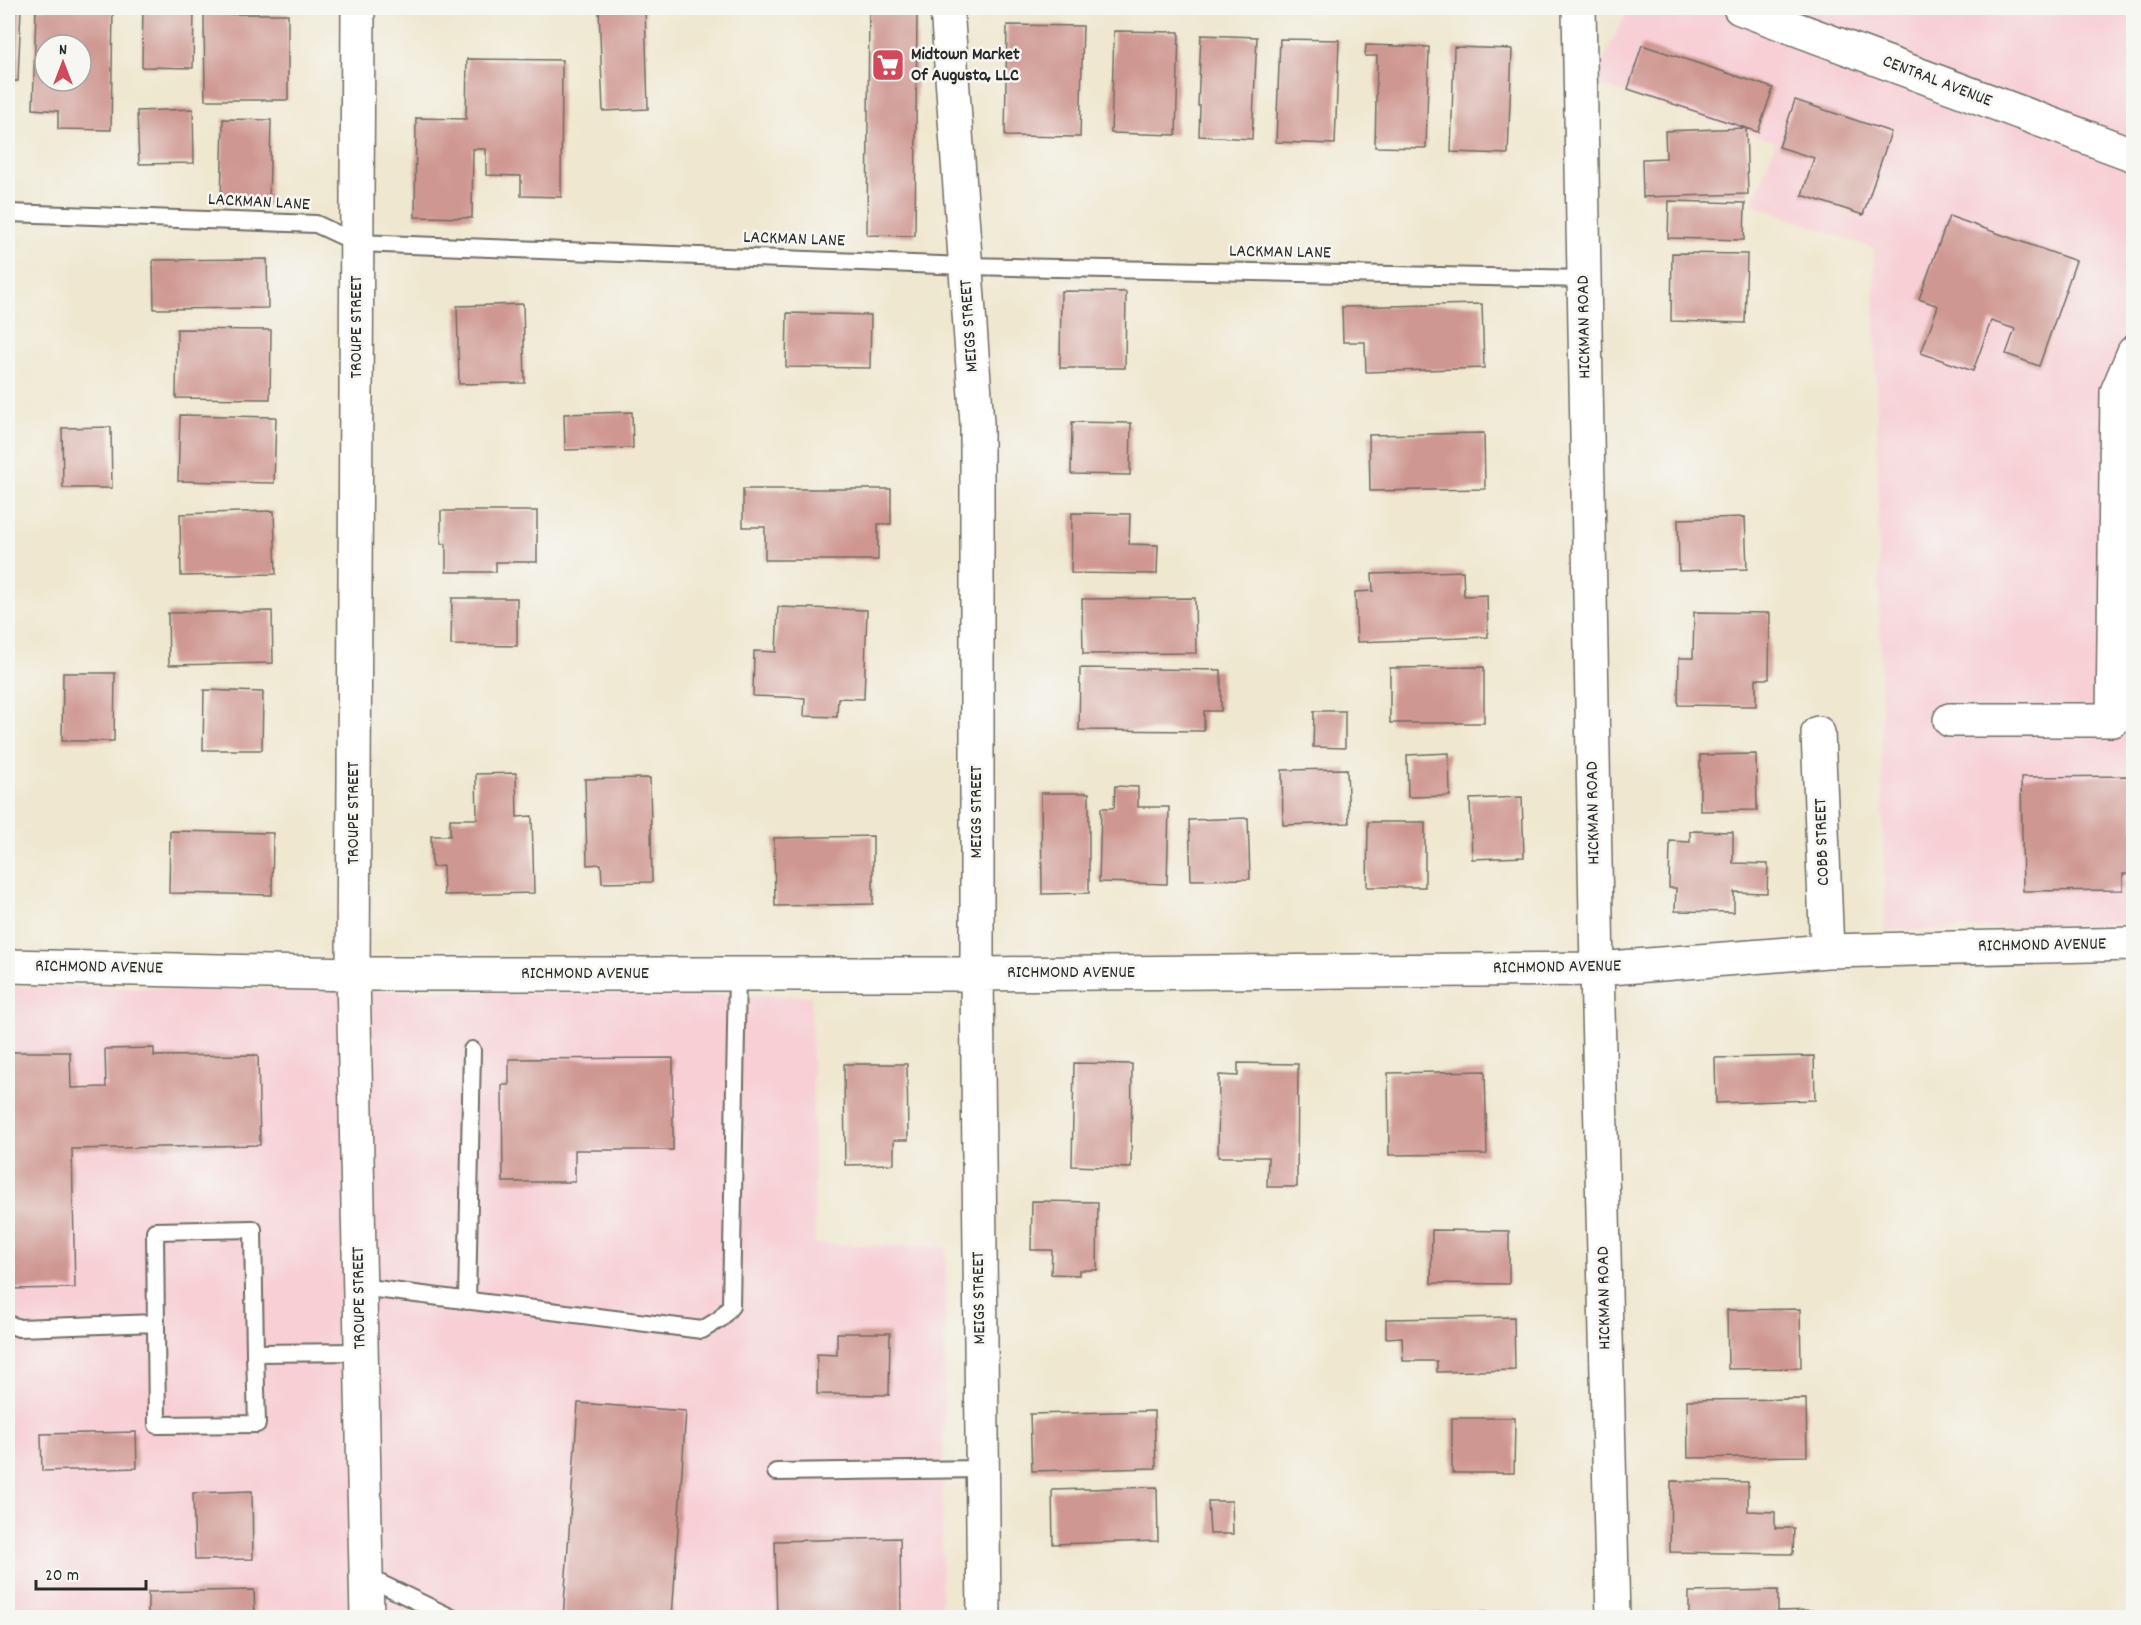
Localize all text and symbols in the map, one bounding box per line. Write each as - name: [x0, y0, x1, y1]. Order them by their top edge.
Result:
- north arrow: [33, 33, 93, 93]
- text: N: [59, 39, 67, 62]
- place label: Midtown Market Of Augusta, LLC: [911, 43, 1020, 89]
- supermarket icon: Midtown Market Of Augusta, LLC: [870, 47, 906, 83]
- street label: CENTRAL AVENUE: [1879, 50, 1995, 114]
- street label: LACKMAN LANE: [207, 188, 311, 218]
- street label: LACKMAN LANE: [743, 226, 845, 254]
- street label: LACKMAN LANE: [1229, 240, 1331, 266]
- street label: HICKMAN ROAD: [1572, 275, 1598, 379]
- street label: TROUPE STREET: [345, 276, 370, 378]
- street label: MEIGS STREET: [954, 279, 986, 373]
- street label: HICKMAN ROAD: [1581, 761, 1607, 865]
- street label: TROUPE STREET: [342, 762, 367, 864]
- street label: MEIGS STREET: [965, 766, 990, 858]
- street label: COBB STREET: [1809, 798, 1837, 886]
- street label: RICHMOND AVENUE: [1978, 932, 2106, 960]
- street label: RICHMOND AVENUE: [35, 954, 163, 982]
- street label: RICHMOND AVENUE: [1493, 954, 1621, 982]
- street label: RICHMOND AVENUE: [1007, 961, 1135, 986]
- street label: RICHMOND AVENUE: [521, 962, 649, 987]
- street label: TROUPE STREET: [347, 1246, 373, 1350]
- street label: HICKMAN ROAD: [1592, 1246, 1618, 1350]
- street label: MEIGS STREET: [967, 1251, 993, 1345]
- scale bar: [36, 1553, 146, 1591]
- text: 20 m: [45, 1564, 79, 1589]

